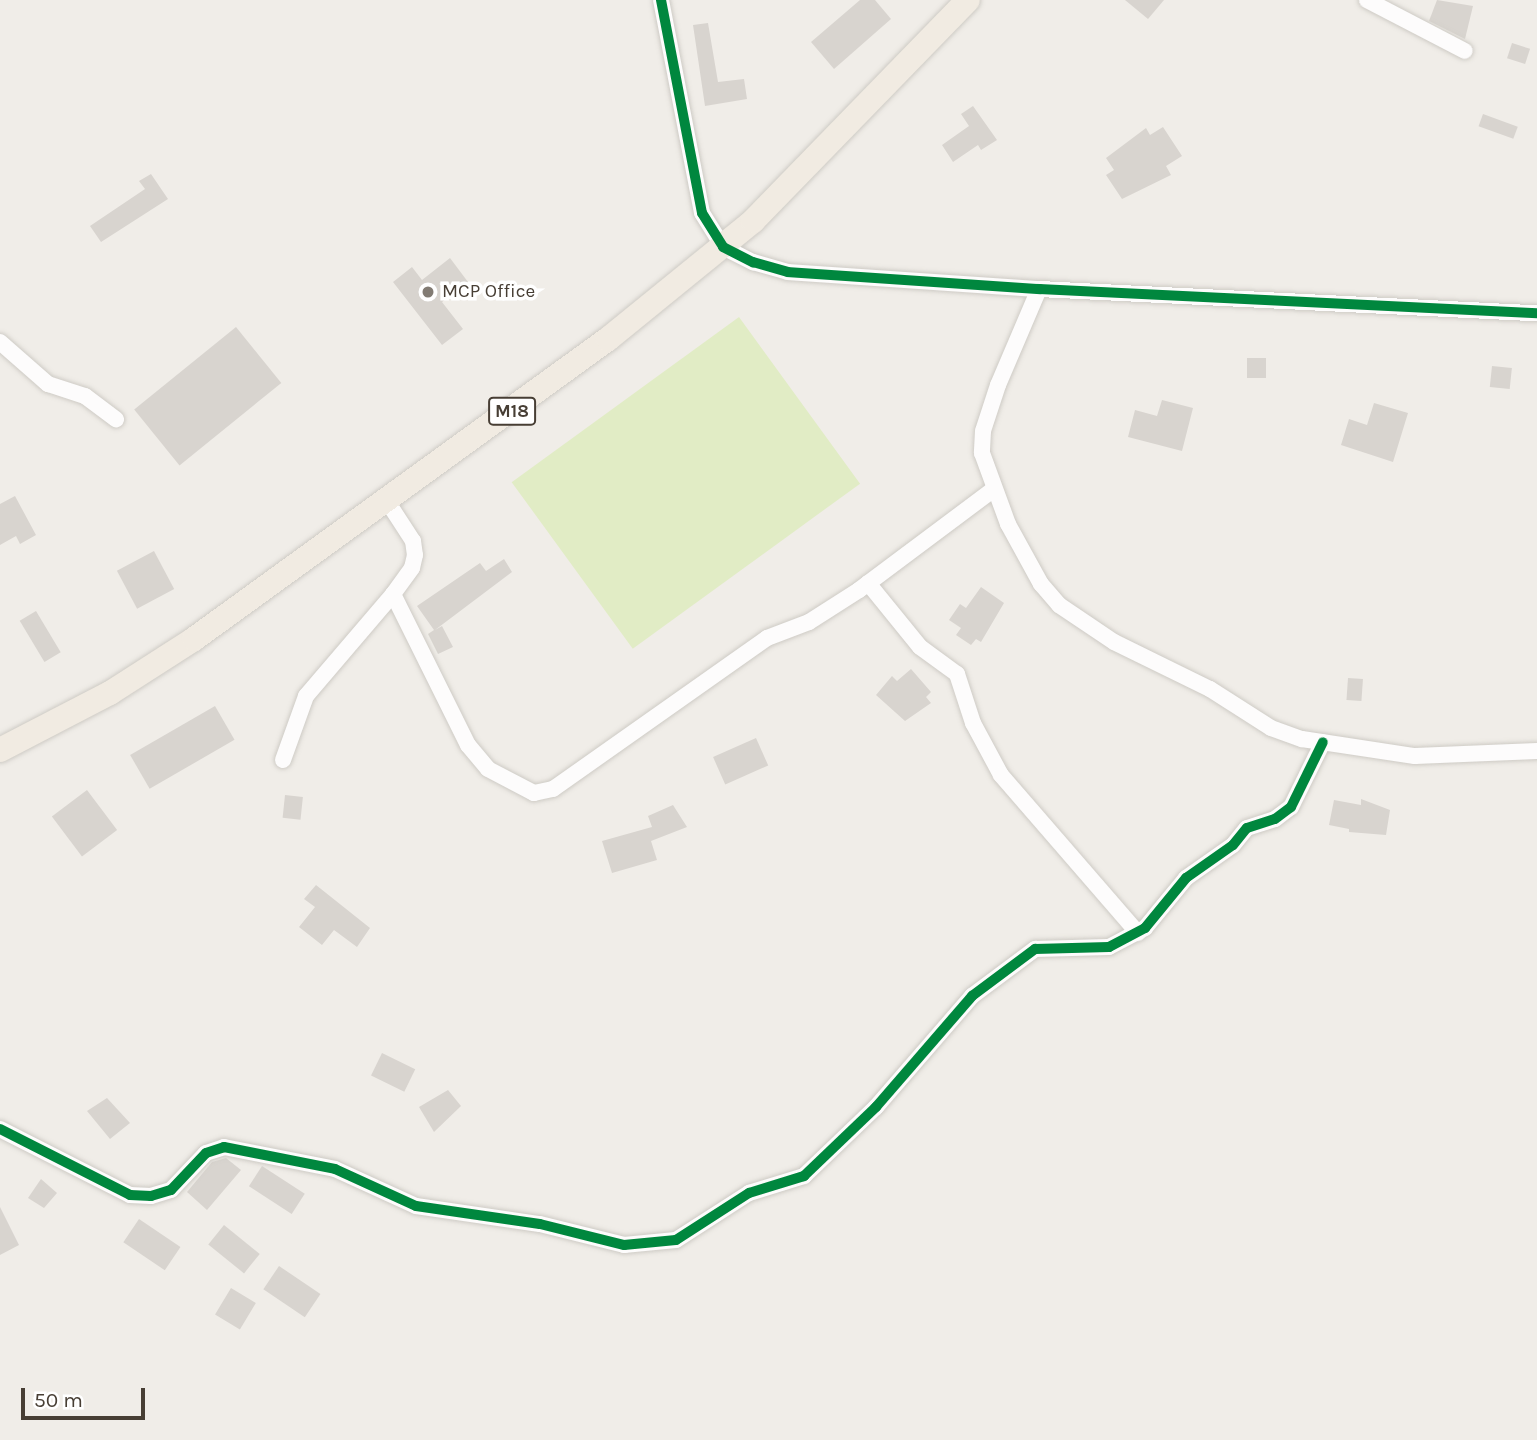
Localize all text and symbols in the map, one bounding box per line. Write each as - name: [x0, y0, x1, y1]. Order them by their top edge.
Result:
- place label: MCP Office: [442, 281, 535, 303]
- marker: MCP Office: [420, 284, 436, 300]
- road number: M18: [488, 396, 536, 426]
- scale bar: [24, 1374, 149, 1418]
- text: 50 m: [34, 1388, 83, 1412]

